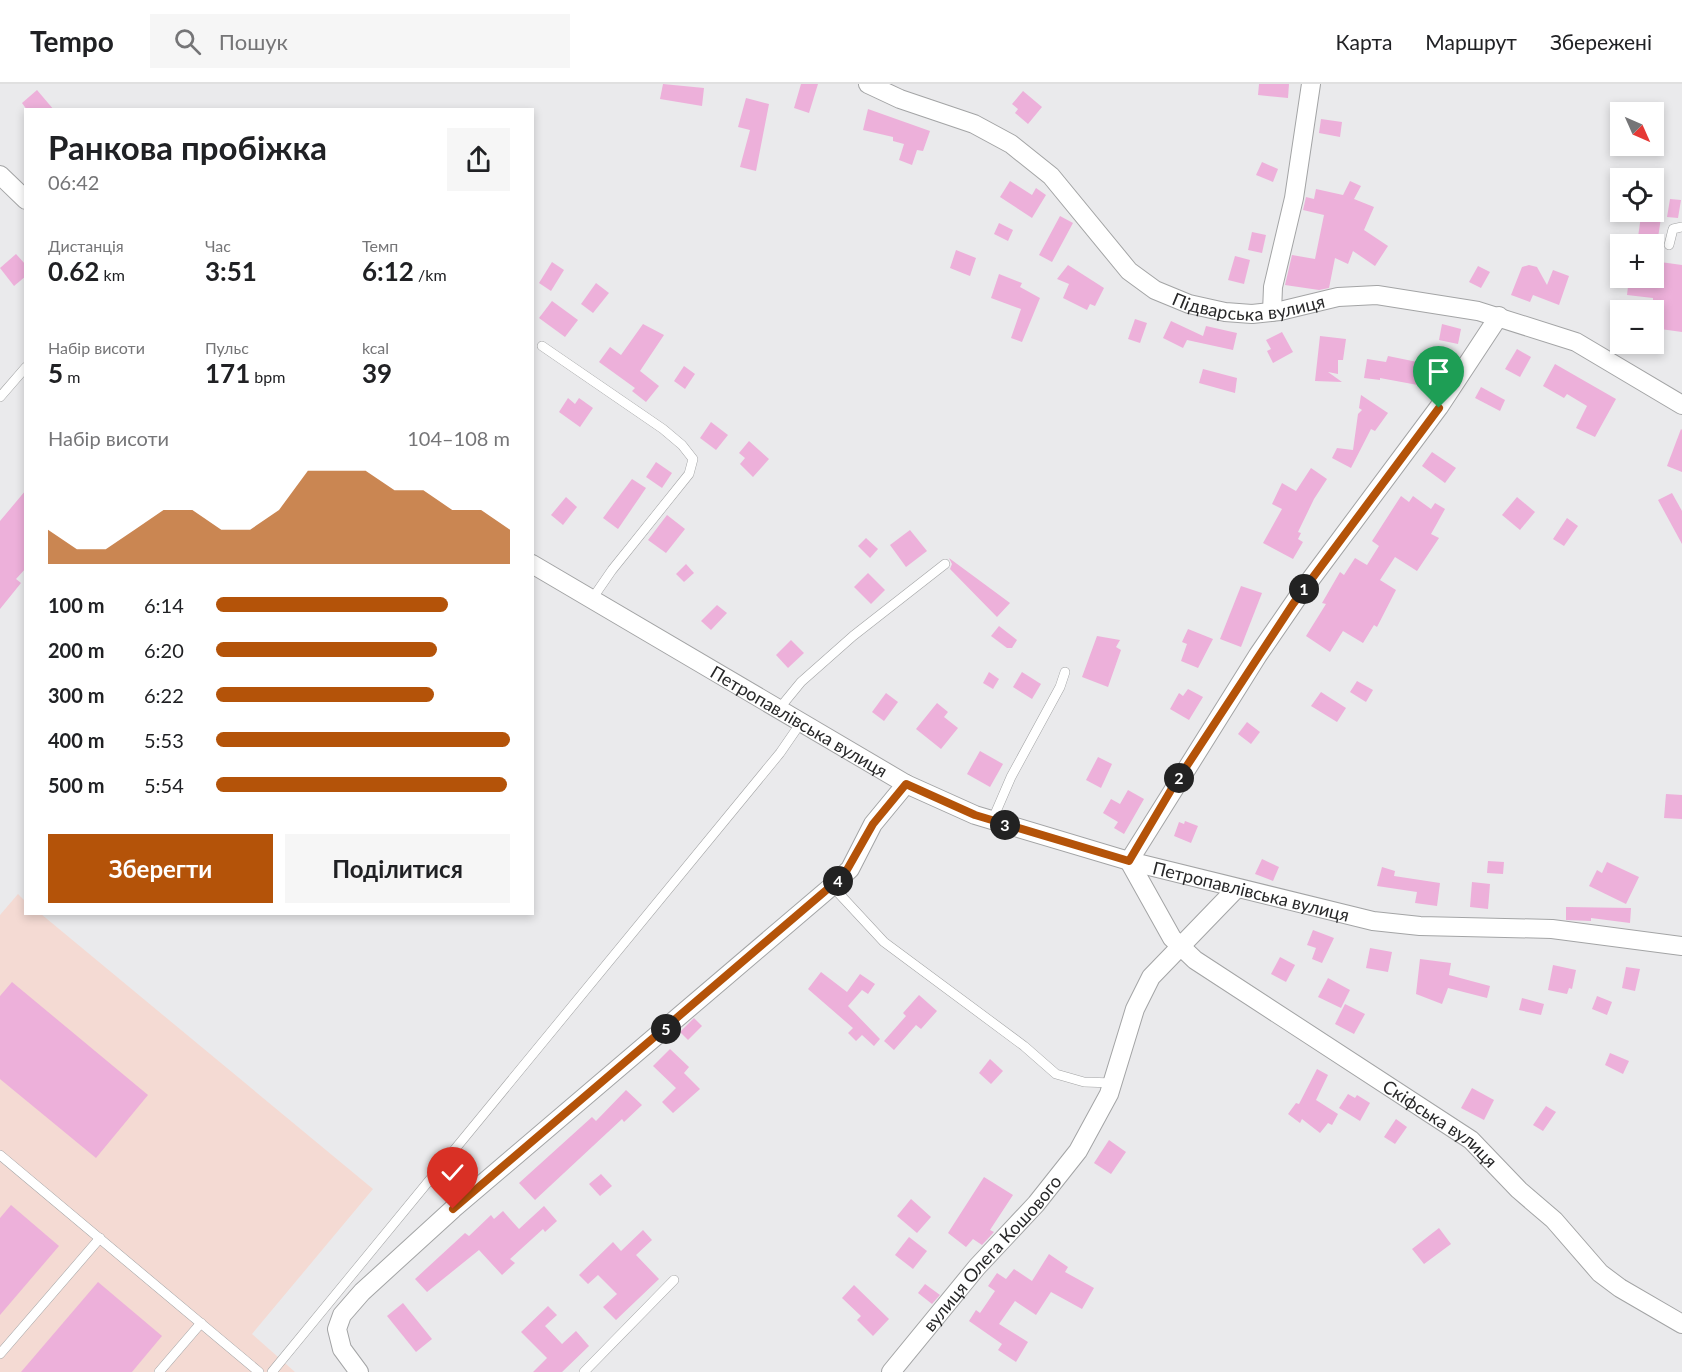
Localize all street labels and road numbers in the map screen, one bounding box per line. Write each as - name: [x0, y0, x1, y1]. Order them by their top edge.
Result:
- street label: Підварська вулиця: [1169, 287, 1327, 325]
- street label: Петропавлівська вулиця: [707, 661, 892, 782]
- street label: Петропавлівська вулиця: [1151, 856, 1352, 926]
- street label: Скіфська вулиця: [1379, 1075, 1502, 1172]
- street label: вулиця Олега Кошового: [918, 1171, 1066, 1336]

